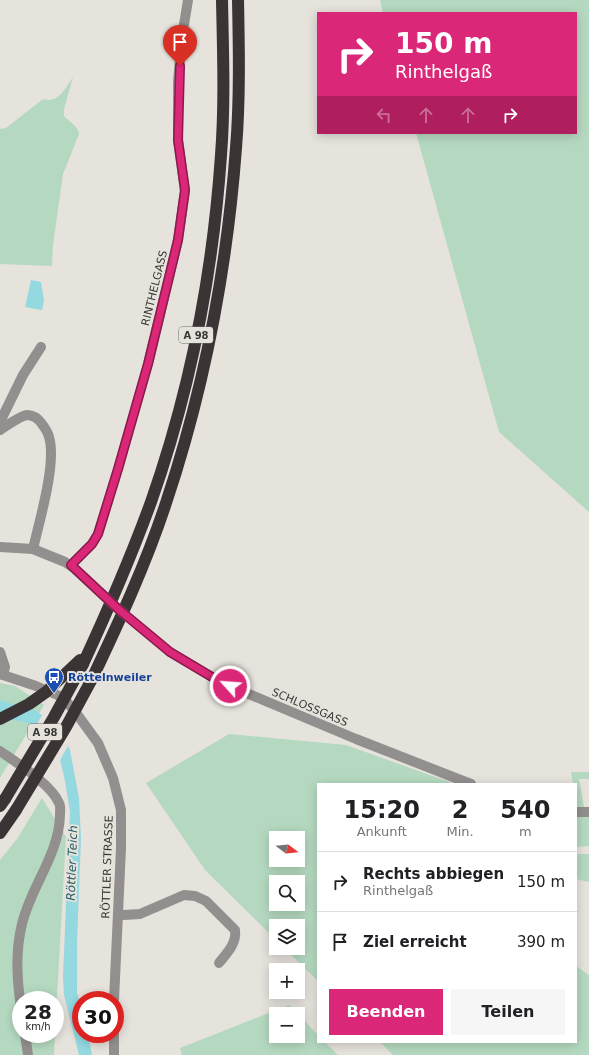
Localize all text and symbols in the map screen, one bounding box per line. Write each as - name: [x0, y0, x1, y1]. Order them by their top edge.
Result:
- pin: [163, 25, 197, 66]
- text: 150 m: [395, 27, 492, 60]
- icon: right: [329, 28, 381, 80]
- icon: arrive: [169, 31, 191, 53]
- text: Rinthelgaß: [395, 61, 492, 82]
- icon: left: [373, 104, 395, 126]
- icon: ahead: [415, 104, 437, 126]
- icon: ahead: [457, 104, 479, 126]
- icon: right: [499, 104, 521, 126]
- street label: RINTHELGASS: [139, 249, 170, 327]
- road number: A 98: [179, 327, 213, 343]
- position arrow: [209, 665, 251, 707]
- bus stop icon: Röttelnweiler: [43, 666, 65, 694]
- place label: Röttelnweiler: [68, 671, 152, 684]
- street label: SCHLOSSGASS: [270, 686, 350, 729]
- road number: A 98: [28, 724, 62, 740]
- text: 15:20: [344, 796, 420, 824]
- text: 2: [452, 796, 468, 824]
- text: 540: [500, 796, 550, 824]
- street label: RÖTTLER STRASSE: [99, 815, 116, 919]
- text: Ankunft: [357, 824, 407, 839]
- text: Min.: [447, 824, 474, 839]
- text: m: [519, 824, 532, 839]
- water label: Röttler Teich: [64, 825, 80, 901]
- north arrow: [269, 831, 305, 867]
- map controls: [269, 831, 305, 1043]
- text: Rechts abbiegen: [363, 865, 504, 883]
- icon: right: [329, 871, 351, 893]
- text: 150 m: [517, 873, 565, 891]
- button: search: [269, 875, 305, 911]
- text: Rinthelgaß: [363, 883, 433, 898]
- button: layers: [269, 919, 305, 955]
- icon: arrive: [329, 931, 351, 953]
- text: Ziel erreicht: [363, 933, 467, 951]
- text: 390 m: [517, 933, 565, 951]
- button: +: [269, 963, 305, 999]
- button: Beenden: [329, 989, 443, 1035]
- button: Teilen: [451, 989, 565, 1035]
- speed limit sign: 30: [72, 991, 124, 1043]
- text: 28: [24, 1000, 52, 1024]
- button: −: [269, 1007, 305, 1043]
- text: km/h: [25, 1021, 51, 1032]

